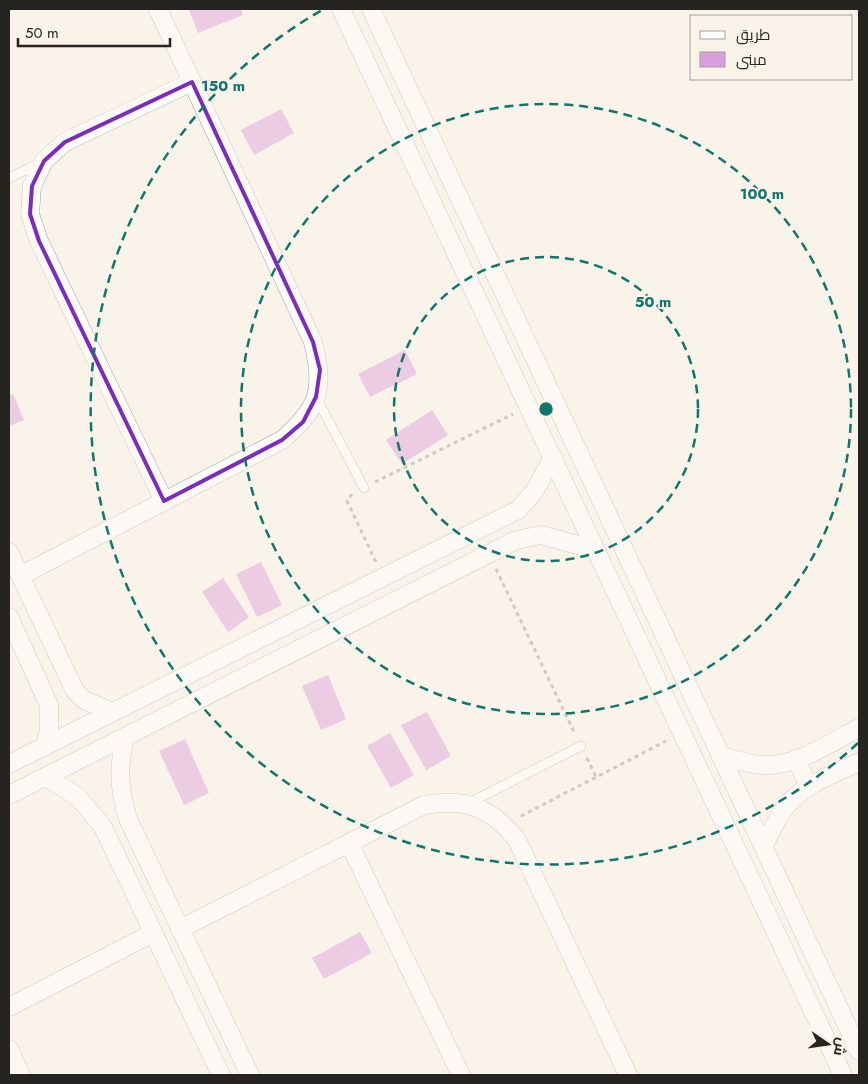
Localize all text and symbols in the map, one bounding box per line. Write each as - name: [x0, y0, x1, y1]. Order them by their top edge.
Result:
- scale bar: [18, 15, 170, 47]
- legend: [690, 15, 853, 80]
- text: 50 m: [25, 22, 59, 44]
- text: طريق: [736, 24, 770, 46]
- text: مبنى: [736, 49, 767, 71]
- text: 150 m: [201, 75, 245, 97]
- text: 100 m: [740, 183, 784, 205]
- text: 50 m: [635, 291, 671, 313]
- centre of rings: [537, 400, 555, 418]
- north arrow: [803, 1019, 853, 1069]
- text: ش: [829, 1036, 852, 1058]

